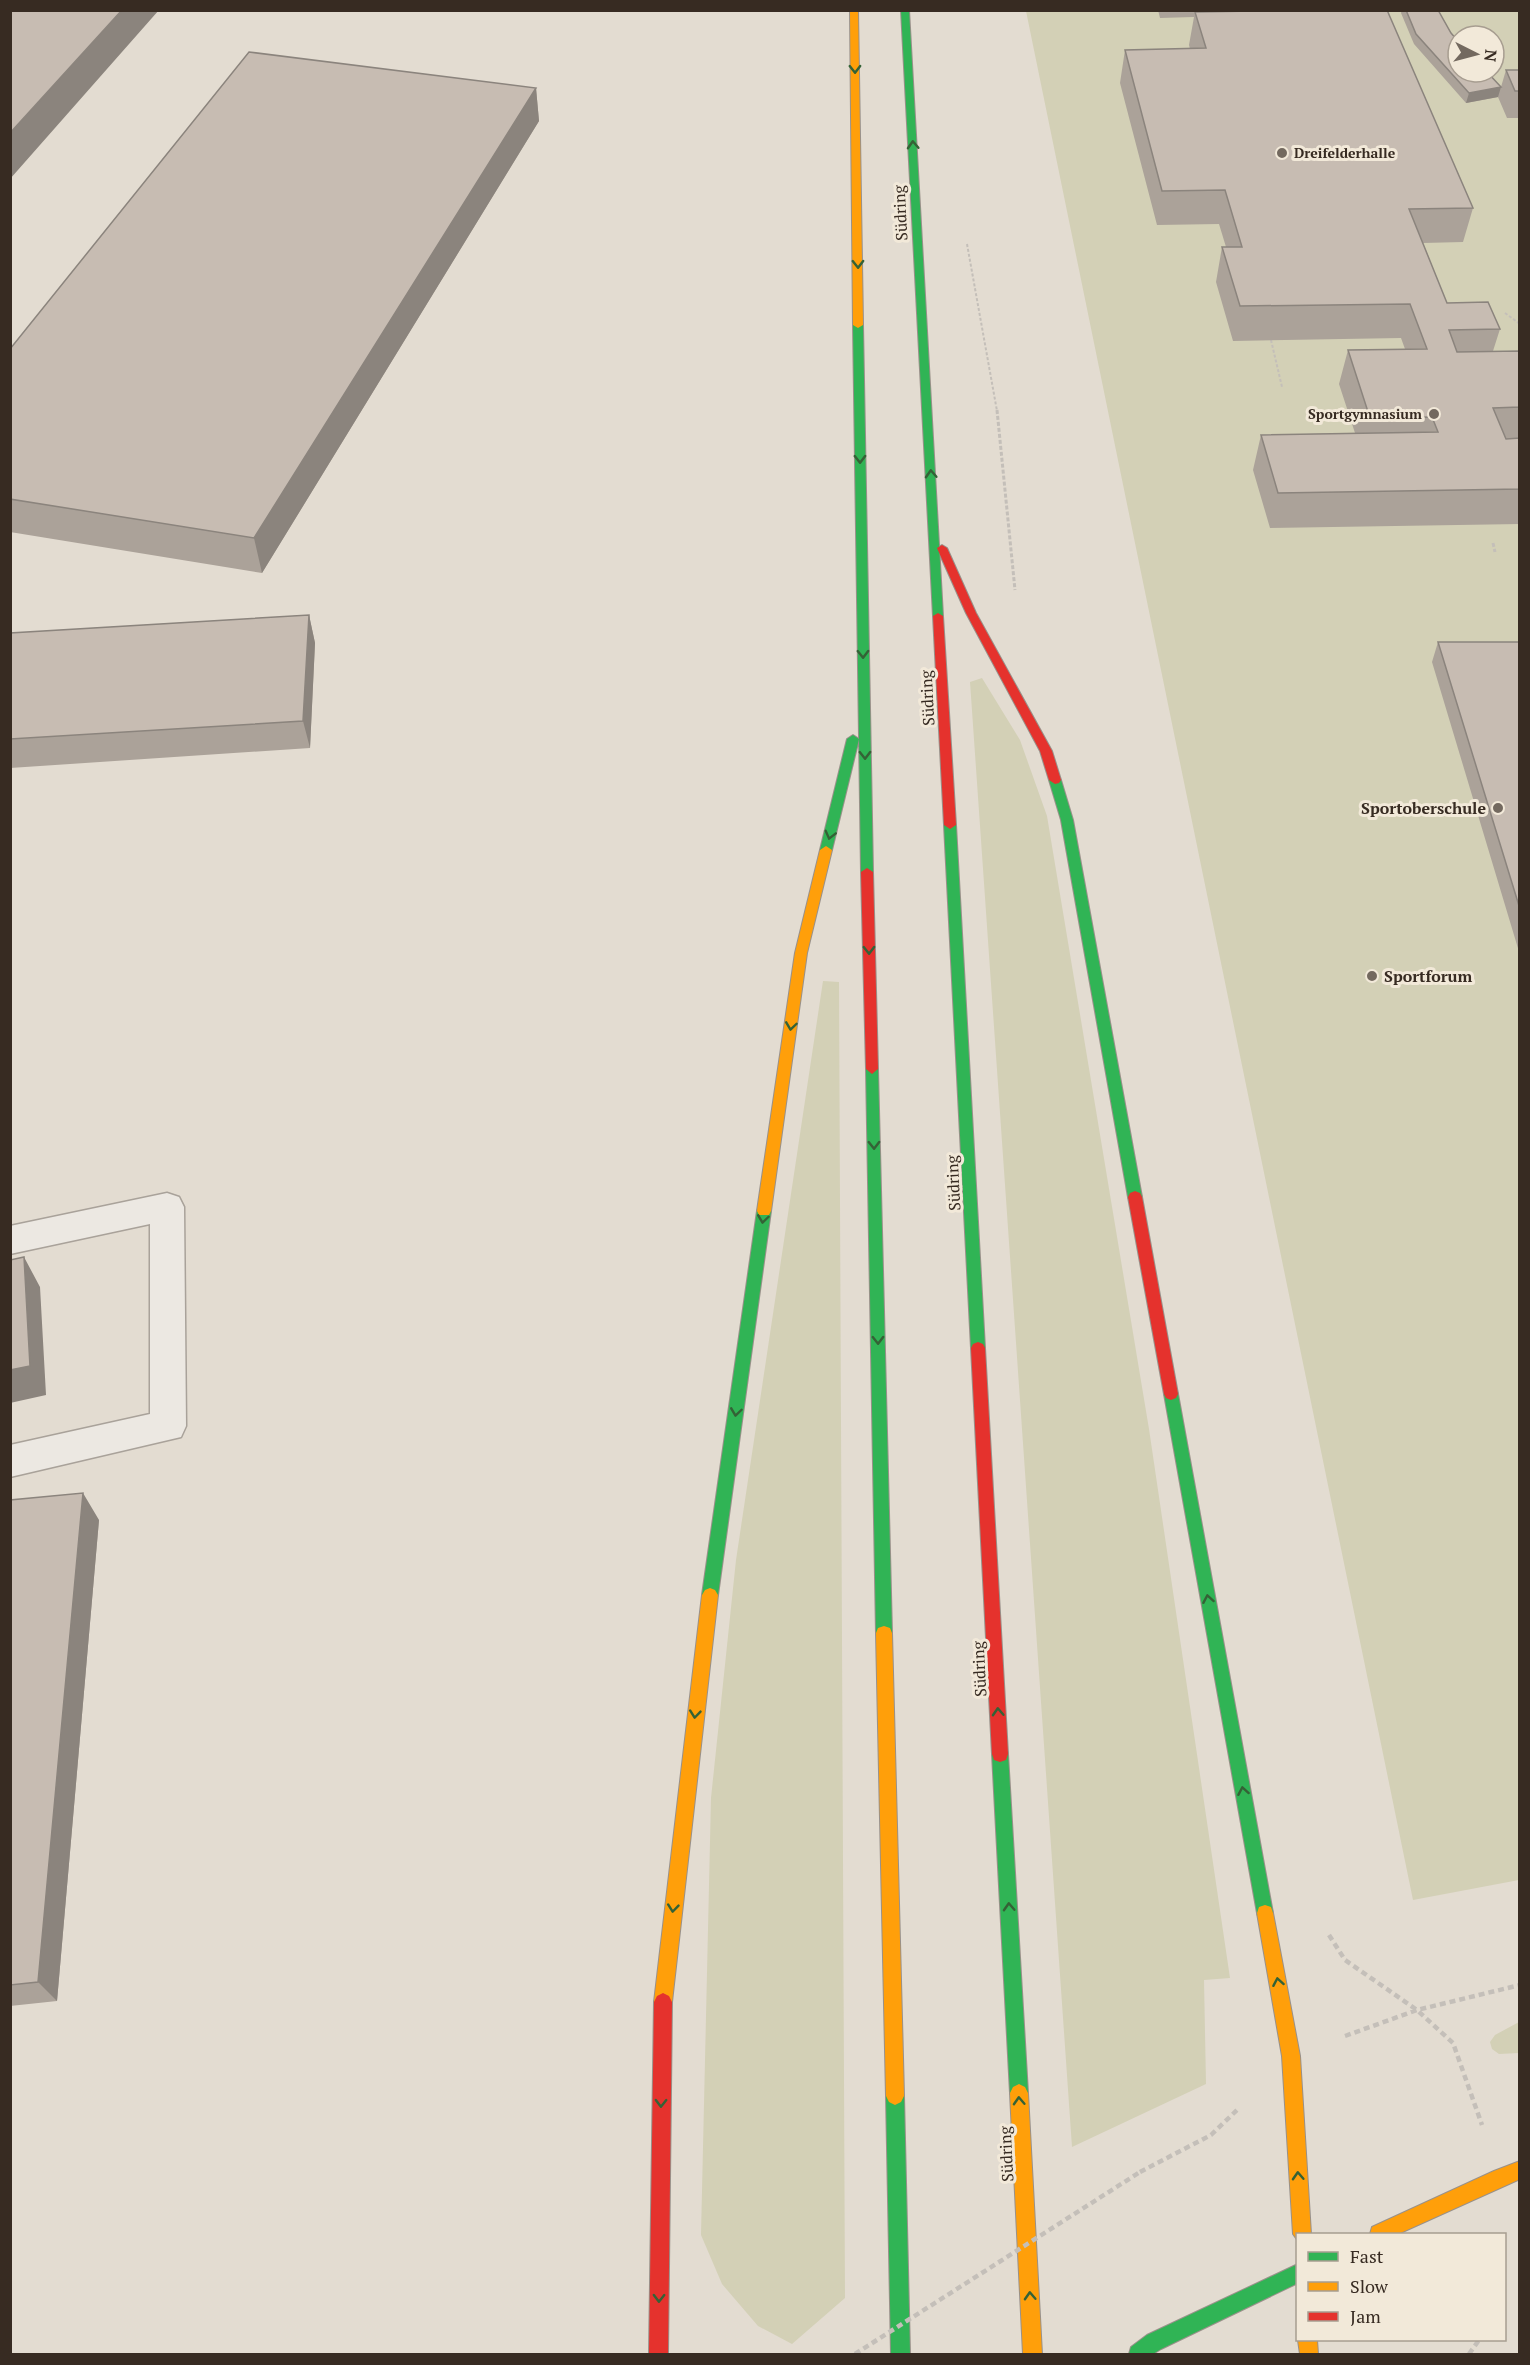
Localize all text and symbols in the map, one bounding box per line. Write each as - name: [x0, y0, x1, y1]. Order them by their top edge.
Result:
- north arrow: [1446, 24, 1506, 84]
- text: N: [1479, 48, 1502, 63]
- one-way arrow: [849, 64, 861, 73]
- one-way arrow: [907, 141, 920, 150]
- place label: Dreifelderhalle: [1294, 143, 1396, 162]
- marker: Dreifelderhalle: [1275, 146, 1289, 160]
- street label: Südring: [888, 184, 912, 241]
- one-way arrow: [852, 259, 864, 268]
- place label: Sportgymnasium: [1308, 404, 1422, 423]
- marker: Sportgymnasium: [1427, 407, 1441, 421]
- one-way arrow: [854, 454, 866, 463]
- one-way arrow: [925, 470, 938, 479]
- one-way arrow: [857, 649, 869, 658]
- street label: Südring: [915, 669, 939, 726]
- one-way arrow: [858, 751, 871, 760]
- place label: Sportoberschule: [1361, 797, 1486, 819]
- marker: Sportoberschule: [1491, 801, 1505, 815]
- one-way arrow: [824, 830, 837, 840]
- one-way arrow: [863, 946, 875, 955]
- place label: Sportforum: [1384, 965, 1473, 987]
- marker: Sportforum: [1365, 969, 1379, 983]
- one-way arrow: [785, 1021, 797, 1031]
- one-way arrow: [867, 1141, 880, 1150]
- street label: Südring: [941, 1154, 965, 1211]
- one-way arrow: [758, 1214, 770, 1224]
- one-way arrow: [872, 1335, 884, 1344]
- one-way arrow: [731, 1408, 743, 1417]
- one-way arrow: [1203, 1594, 1215, 1603]
- street label: Südring: [967, 1640, 991, 1697]
- one-way arrow: [992, 1707, 1005, 1716]
- one-way arrow: [689, 1710, 702, 1719]
- one-way arrow: [1237, 1786, 1250, 1796]
- one-way arrow: [1002, 1902, 1015, 1911]
- one-way arrow: [668, 1904, 680, 1913]
- one-way arrow: [1272, 1978, 1285, 1988]
- one-way arrow: [1013, 2097, 1026, 2106]
- one-way arrow: [655, 2098, 667, 2107]
- street label: Südring: [994, 2125, 1018, 2182]
- one-way arrow: [1292, 2172, 1305, 2181]
- legend: [1296, 2233, 1506, 2341]
- text: Fast: [1350, 2244, 1384, 2268]
- text: Slow: [1350, 2274, 1389, 2298]
- one-way arrow: [1023, 2292, 1036, 2301]
- one-way arrow: [653, 2293, 665, 2302]
- text: Jam: [1350, 2304, 1381, 2328]

